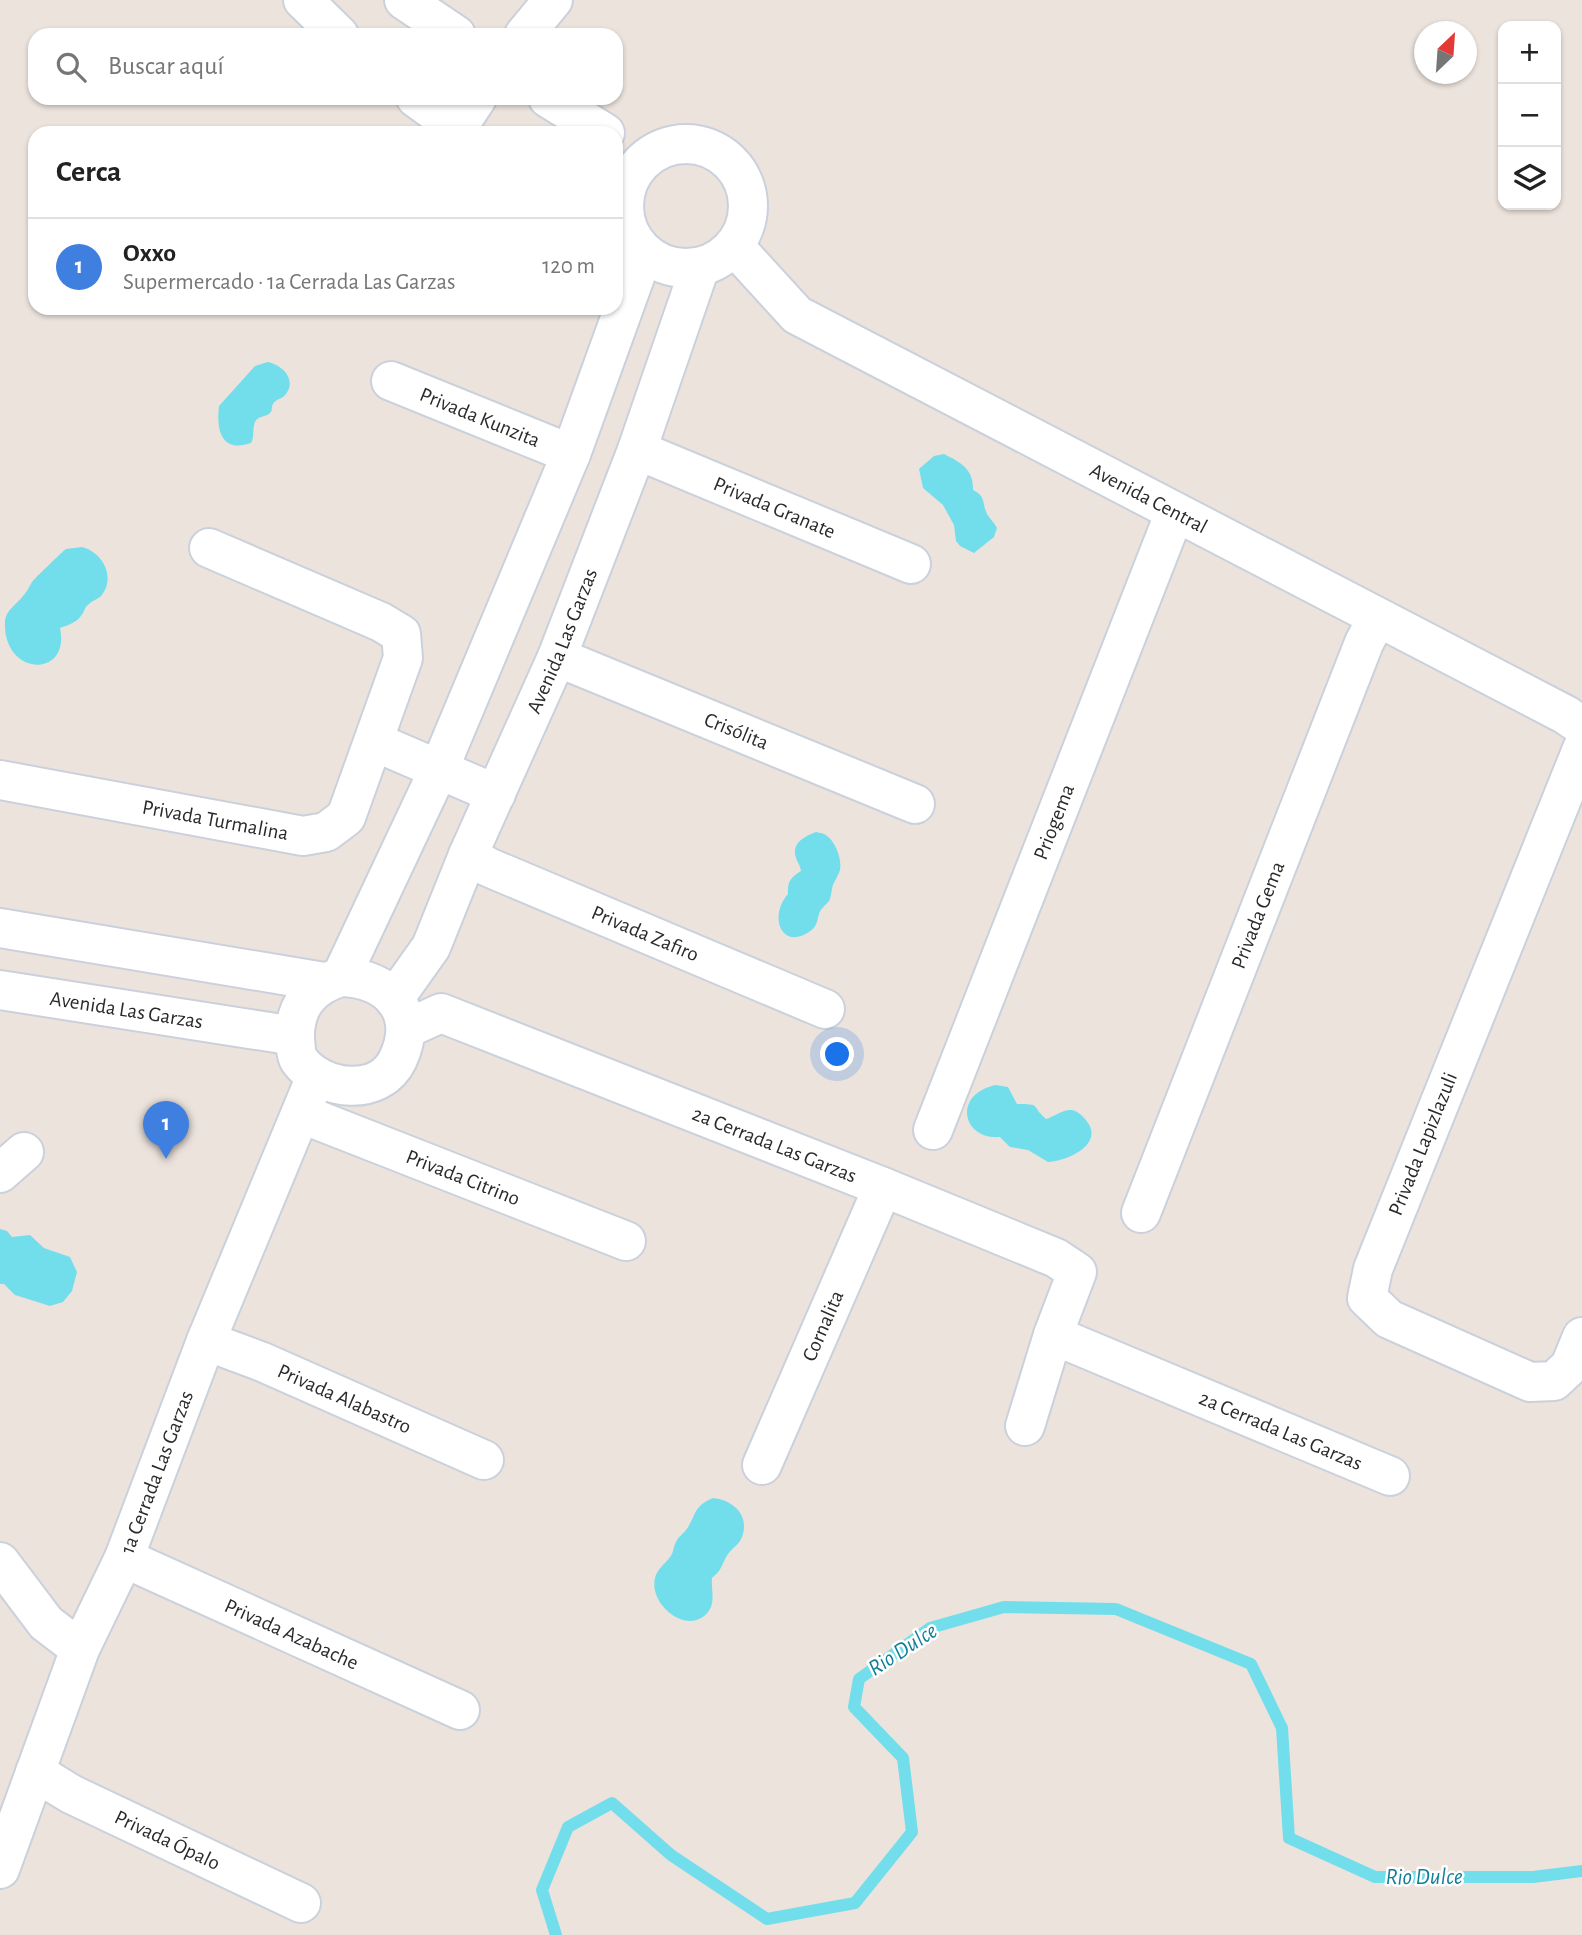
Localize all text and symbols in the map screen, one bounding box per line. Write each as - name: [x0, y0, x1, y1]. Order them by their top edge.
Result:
- north arrow: [1414, 21, 1477, 84]
- map controls: [1498, 21, 1561, 210]
- button: +: [1498, 21, 1561, 84]
- search box: [28, 28, 623, 105]
- icon: search: [52, 48, 90, 86]
- text: Buscar aquí: [108, 53, 224, 79]
- button: −: [1498, 84, 1561, 147]
- button: layers: [1498, 147, 1561, 210]
- text: Cerca: [56, 157, 121, 187]
- text: Oxxo: [123, 240, 176, 266]
- text: 1: [75, 255, 83, 278]
- text: 120 m: [542, 255, 595, 278]
- text: Supermercado · 1a Cerrada Las Garzas: [123, 271, 456, 294]
- street label: Privada Kunzita: [417, 383, 543, 451]
- street label: Avenida Central: [1087, 459, 1211, 537]
- street label: Privada Granate: [711, 473, 838, 542]
- street label: Avenida Las Garzas: [523, 565, 601, 716]
- street label: Crisólita: [701, 708, 772, 753]
- street label: Priogema: [1029, 781, 1078, 863]
- street label: Privada Turmalina: [141, 796, 290, 844]
- street label: Privada Gema: [1227, 858, 1288, 972]
- street label: Privada Zafiro: [589, 901, 702, 965]
- street label: Avenida Las Garzas: [48, 987, 204, 1032]
- your location: [820, 1037, 854, 1071]
- street label: Privada Lapizlazuli: [1385, 1070, 1461, 1218]
- pin: 1: [143, 1101, 189, 1159]
- street label: 2a Cerrada Las Garzas: [690, 1103, 860, 1186]
- street label: Privada Citrino: [403, 1145, 523, 1209]
- street label: Cornalita: [798, 1287, 847, 1364]
- street label: Privada Alabastro: [274, 1360, 415, 1437]
- street label: 2a Cerrada Las Garzas: [1196, 1387, 1365, 1474]
- street label: 1a Cerrada Las Garzas: [116, 1388, 197, 1556]
- street label: Privada Azabache: [221, 1594, 362, 1673]
- water label: Rio Dulce: [864, 1619, 942, 1681]
- street label: Privada Ópalo: [111, 1806, 224, 1874]
- water label: Rio Dulce: [1385, 1866, 1463, 1889]

